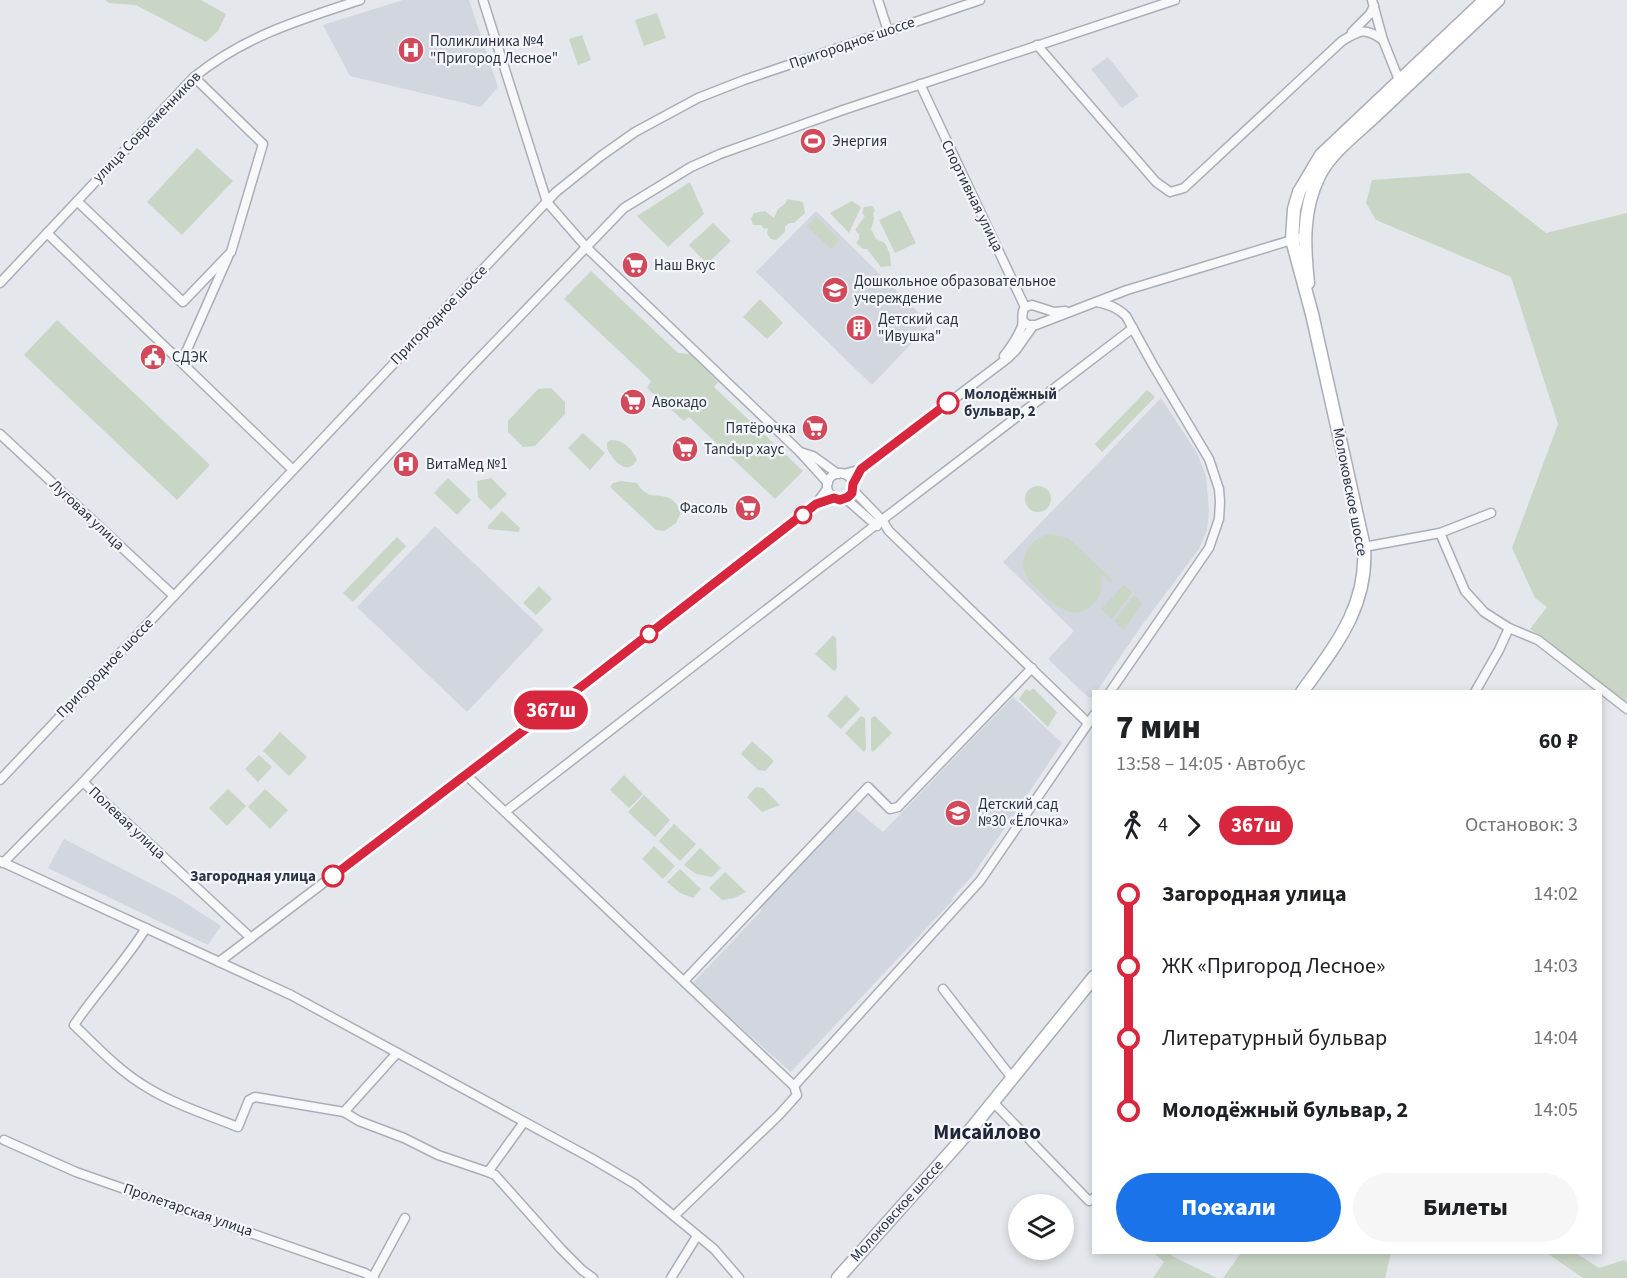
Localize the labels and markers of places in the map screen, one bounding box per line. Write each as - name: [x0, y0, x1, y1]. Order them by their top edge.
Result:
- place label: Поликлиника №4 "Пригород Лесное": [430, 31, 558, 69]
- hospital icon: Поликлиника №4 "Пригород Лесное": [396, 35, 426, 65]
- sports icon: Энергия: [798, 126, 828, 156]
- place label: Энергия: [832, 131, 887, 152]
- supermarket icon: Наш Вкус: [620, 250, 650, 280]
- place label: Наш Вкус: [654, 255, 716, 276]
- place label: Дошкольное образовательное учереждение: [854, 271, 1056, 309]
- school or university icon: Дошкольное образовательное учереждение: [820, 275, 850, 305]
- place label: Детский сад "Ивушка": [878, 309, 958, 347]
- building icon: Детский сад "Ивушка": [844, 313, 874, 343]
- public building icon: СДЭК: [138, 342, 168, 372]
- place label: СДЭК: [172, 347, 208, 368]
- place label: Молодёжный бульвар, 2: [964, 384, 1057, 422]
- supermarket icon: Авокадо: [618, 387, 648, 417]
- place label: Авокадо: [652, 392, 707, 413]
- marker: Молодёжный бульвар, 2: [937, 392, 959, 414]
- supermarket icon: Пятёрочка: [800, 413, 830, 443]
- place label: Пятёрочка: [725, 418, 796, 439]
- supermarket icon: Tandыр хаус: [670, 434, 700, 464]
- place label: Tandыр хаус: [704, 439, 785, 460]
- hospital icon: ВитаМед №1: [391, 449, 421, 479]
- place label: ВитаМед №1: [426, 454, 508, 475]
- supermarket icon: Фасоль: [733, 493, 763, 523]
- place label: Фасоль: [680, 498, 728, 519]
- unlabelled marker: [794, 506, 812, 524]
- unlabelled marker: [640, 625, 658, 643]
- place label: Детский сад №30 «Ёлочка»: [978, 794, 1069, 832]
- school or university icon: Детский сад №30 «Ёлочка»: [943, 798, 973, 828]
- marker: Загородная улица: [322, 865, 344, 887]
- place label: Загородная улица: [190, 866, 316, 887]

